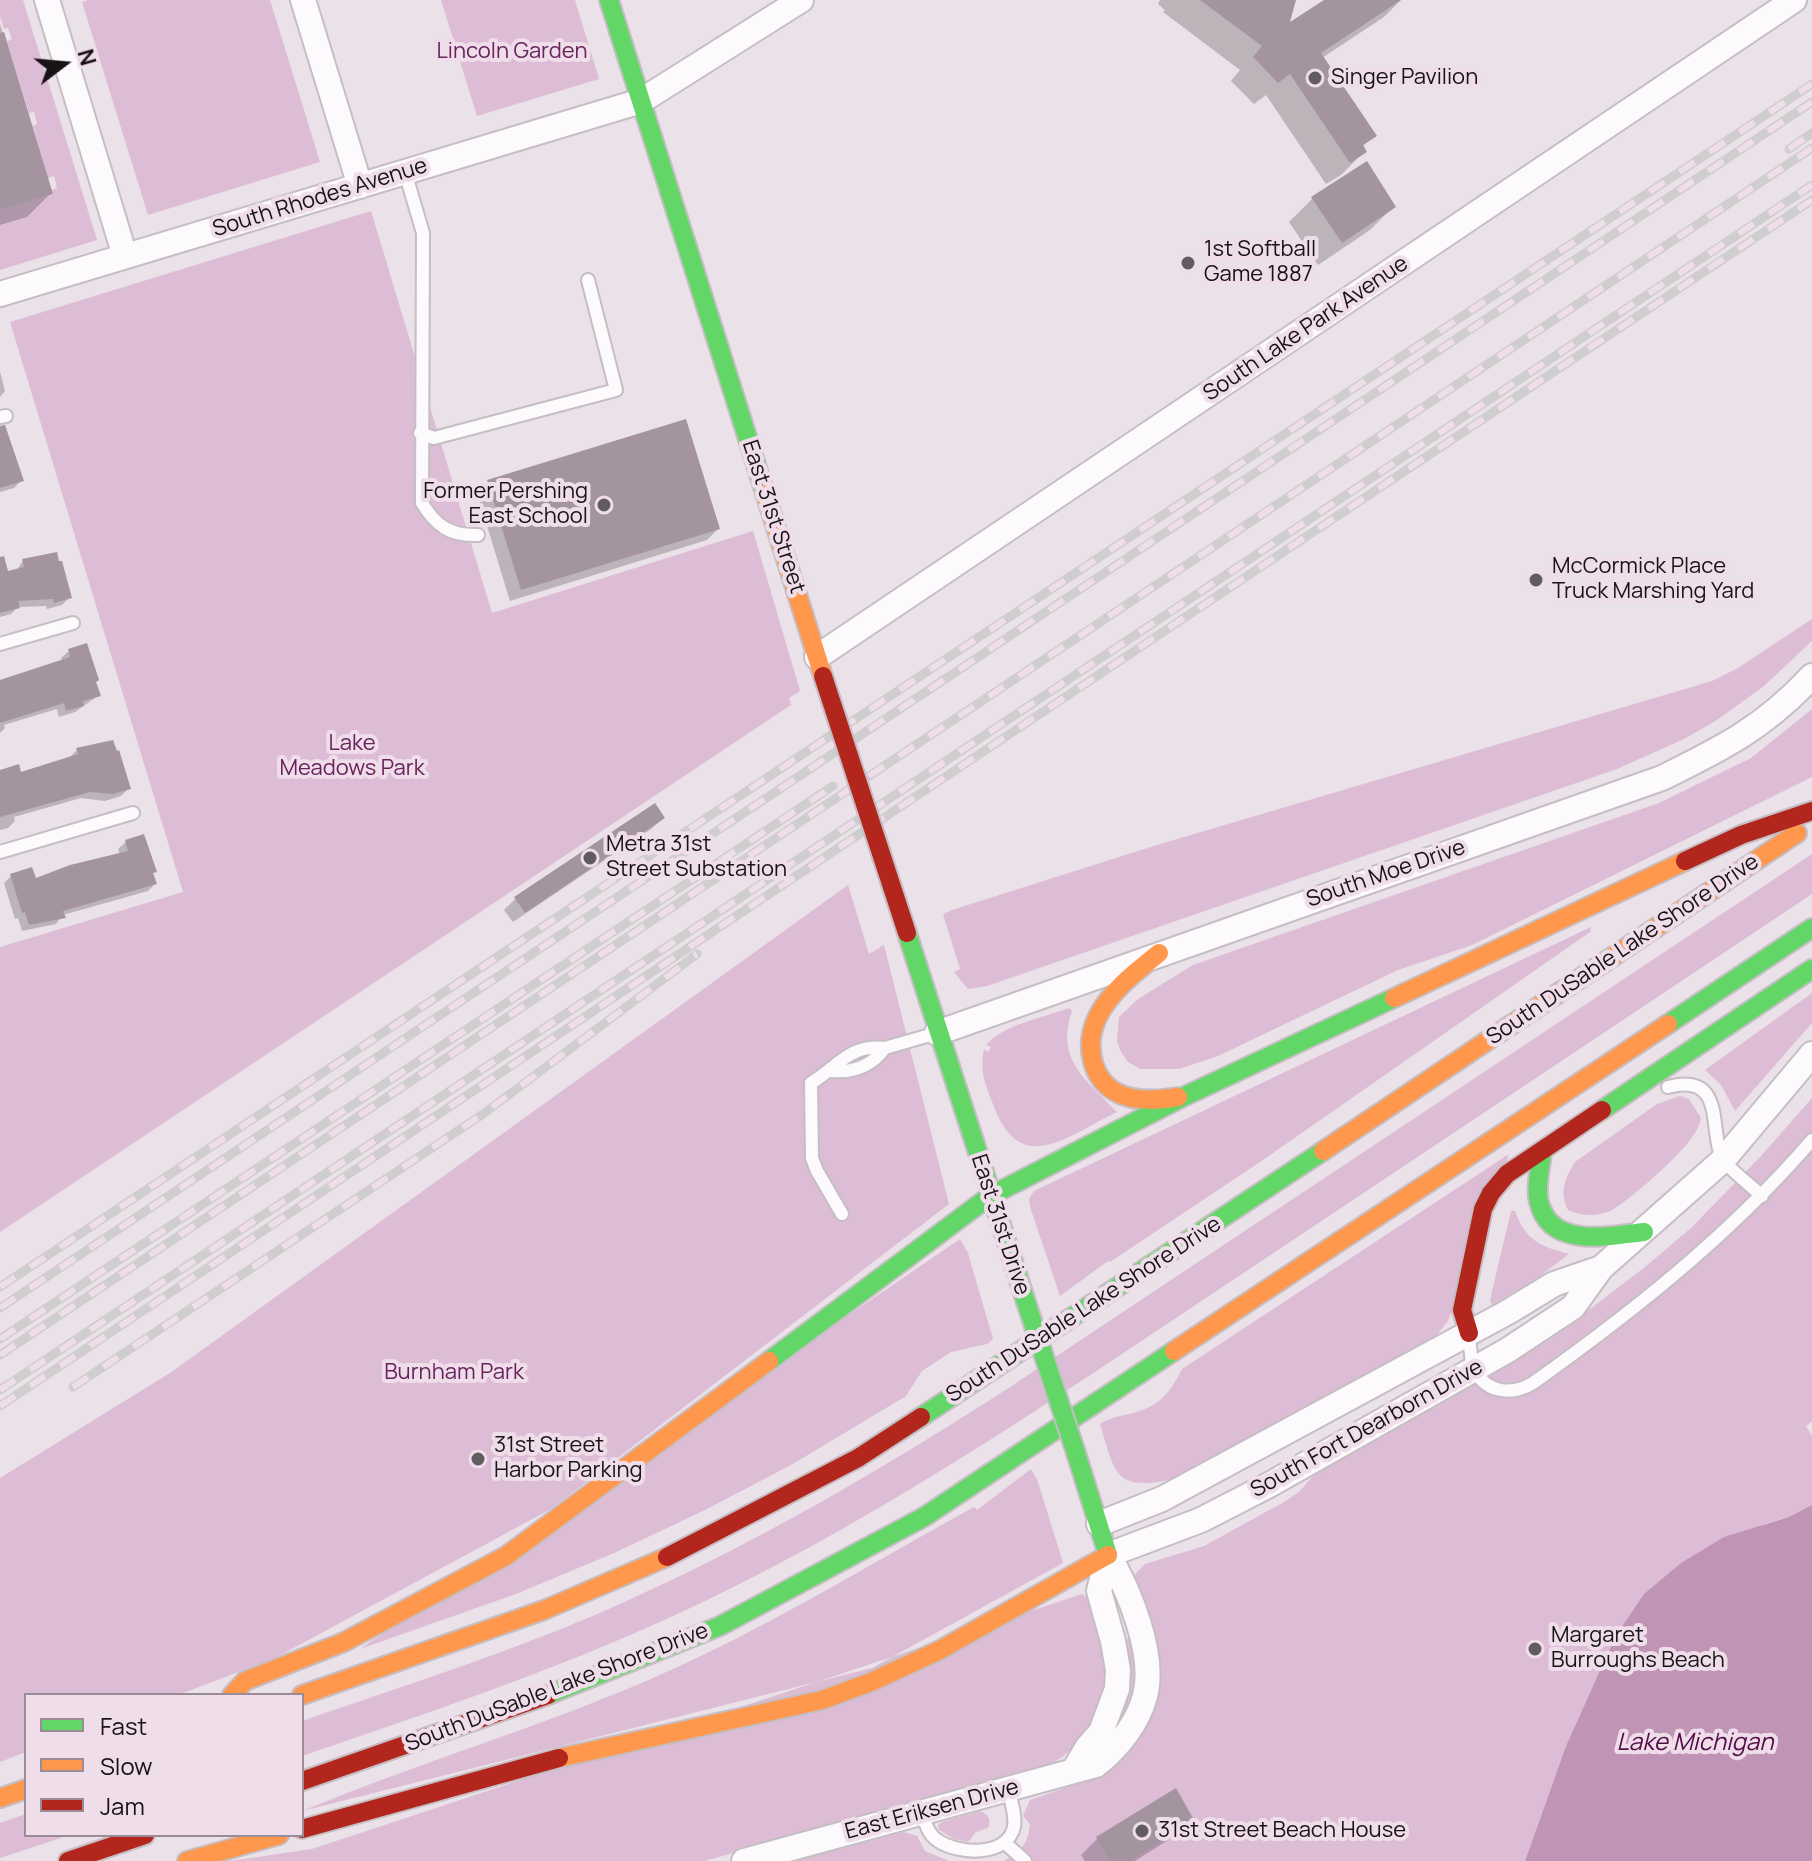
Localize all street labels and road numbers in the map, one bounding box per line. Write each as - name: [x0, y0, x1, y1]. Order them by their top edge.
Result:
- street label: South Rhodes Avenue: [209, 153, 431, 243]
- street label: South Lake Park Avenue: [1199, 251, 1413, 407]
- street label: East 31st Street: [736, 437, 810, 597]
- street label: South Moe Drive: [1303, 834, 1469, 914]
- street label: South DuSable Lake Shore Drive: [1482, 849, 1764, 1051]
- street label: East 31st Drive: [965, 1151, 1035, 1299]
- street label: South DuSable Lake Shore Drive: [942, 1211, 1226, 1409]
- street label: South Fort Dearborn Drive: [1246, 1354, 1488, 1504]
- street label: South DuSable Lake Shore Drive: [402, 1618, 712, 1758]
- street label: East Eriksen Drive: [842, 1774, 1022, 1846]

